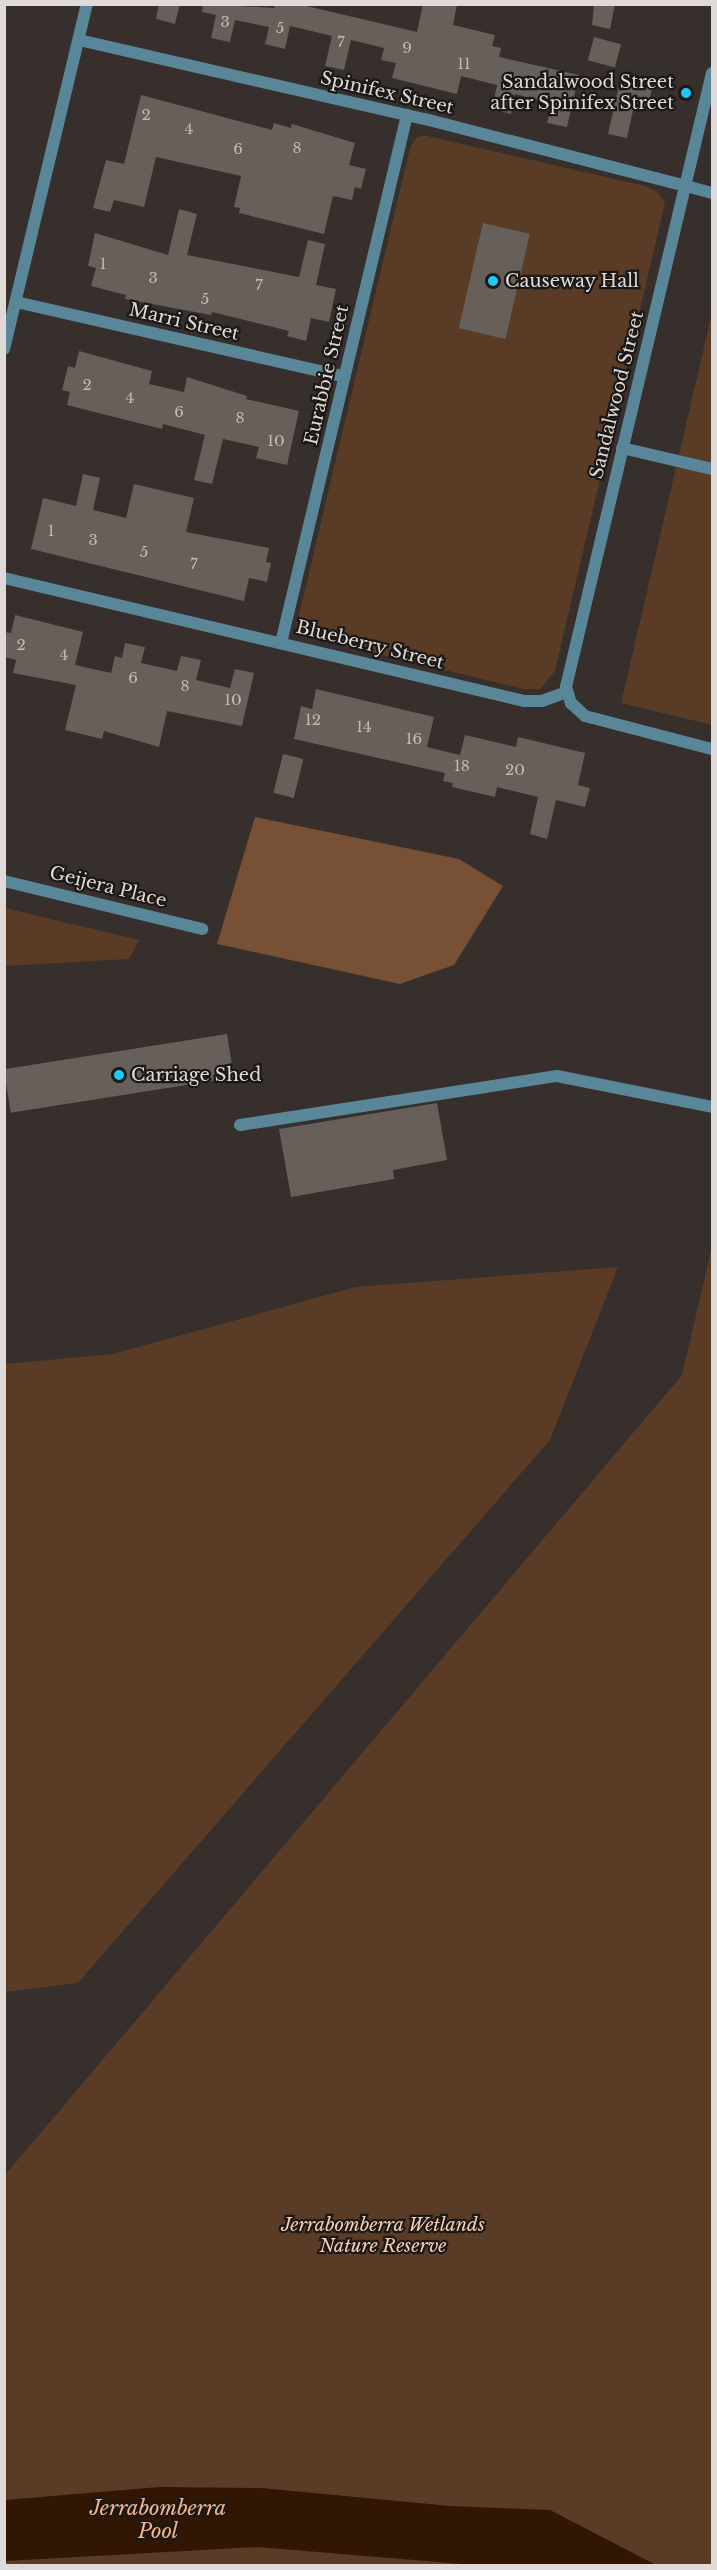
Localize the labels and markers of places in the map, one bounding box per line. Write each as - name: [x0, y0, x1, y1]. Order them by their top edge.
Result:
- place label: Sandalwood Street after Spinifex Street: [490, 72, 674, 115]
- marker: Sandalwood Street after Spinifex Street: [679, 86, 693, 100]
- place label: Causeway Hall: [505, 270, 639, 292]
- marker: Causeway Hall: [486, 274, 500, 288]
- place label: Carriage Shed: [131, 1064, 261, 1086]
- marker: Carriage Shed: [112, 1068, 126, 1082]

